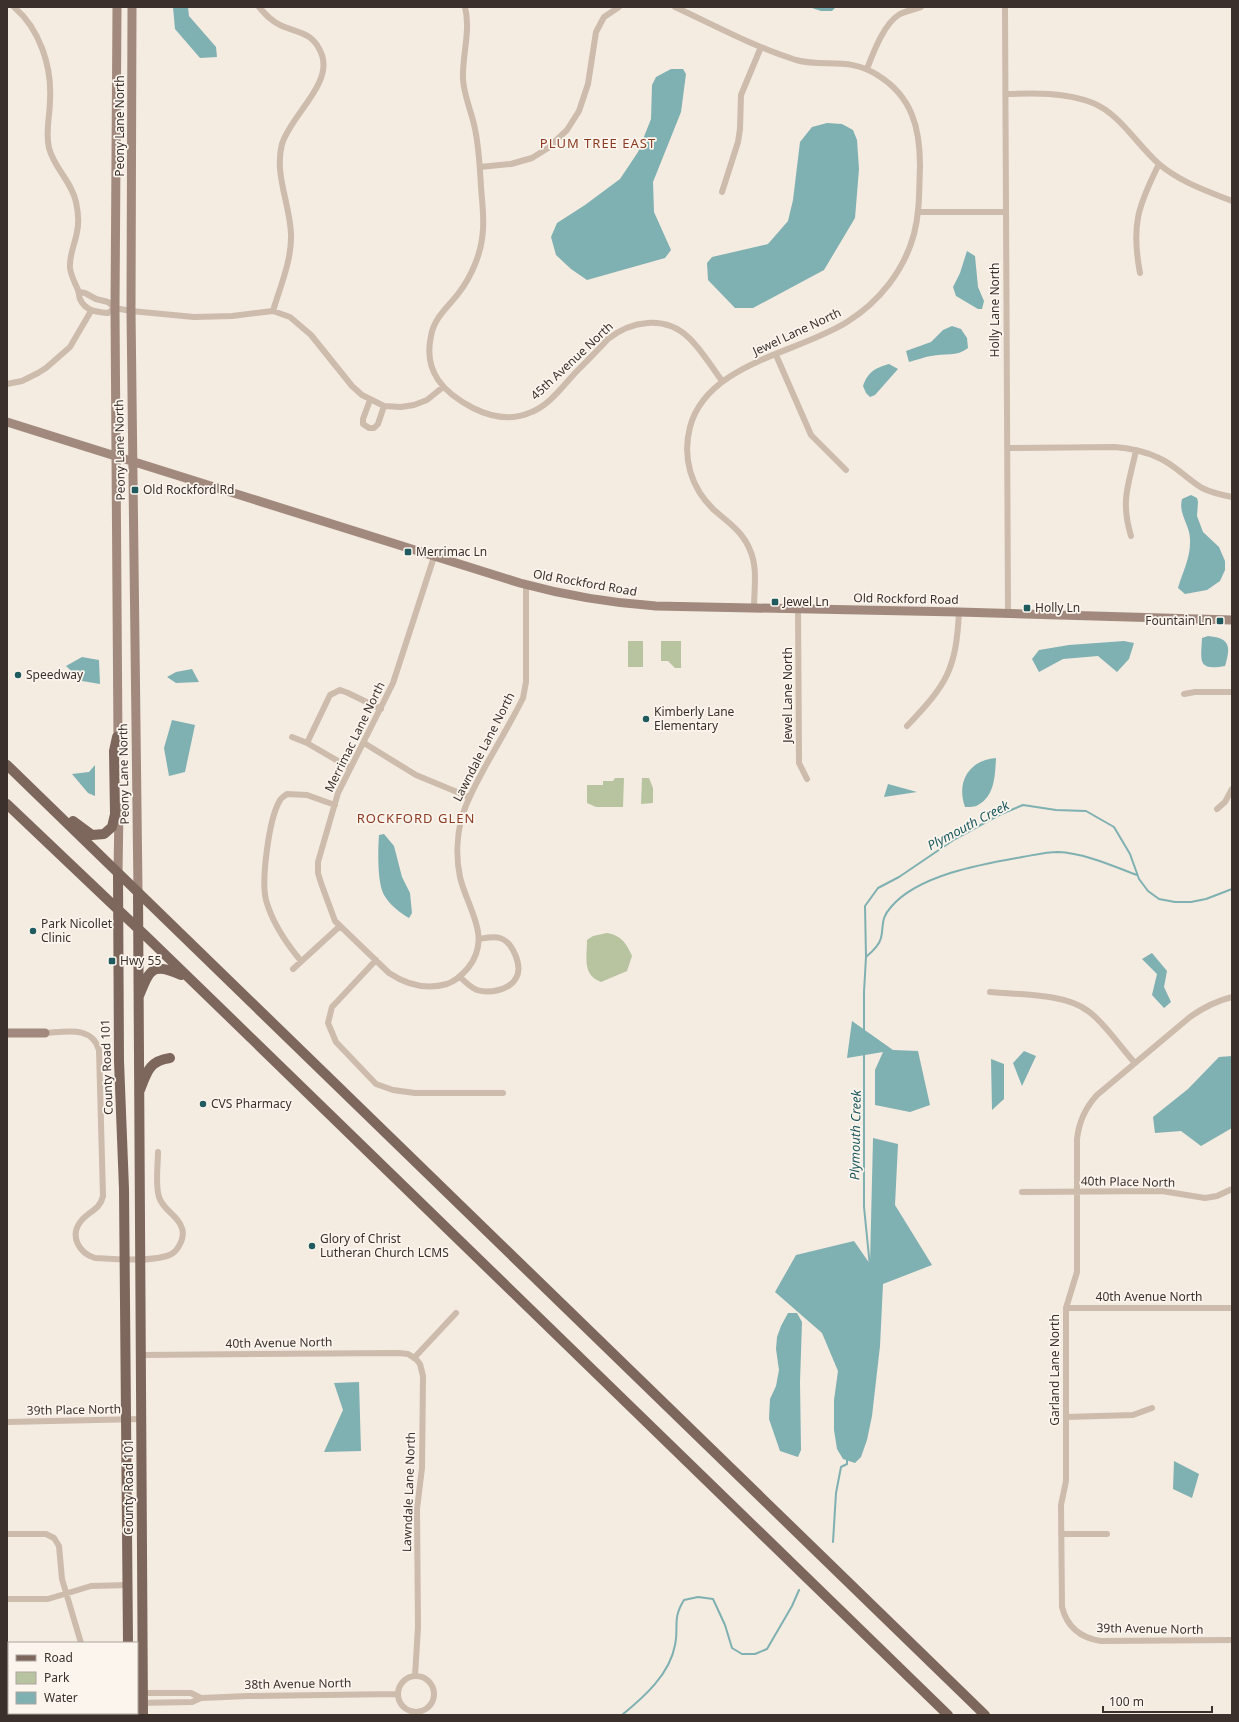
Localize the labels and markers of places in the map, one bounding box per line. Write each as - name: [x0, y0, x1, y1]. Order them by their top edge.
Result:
- place label: Old Rockford Rd: [143, 481, 234, 498]
- marker: Old Rockford Rd: [130, 485, 140, 495]
- place label: Merrimac Ln: [416, 543, 487, 560]
- marker: Merrimac Ln: [403, 547, 413, 557]
- place label: Jewel Ln: [782, 593, 829, 610]
- marker: Jewel Ln: [770, 597, 780, 607]
- place label: Holly Ln: [1035, 599, 1080, 616]
- marker: Holly Ln: [1022, 603, 1032, 613]
- place label: Fountain Ln: [1145, 612, 1212, 629]
- marker: Fountain Ln: [1215, 616, 1225, 626]
- place label: Speedway: [26, 666, 84, 683]
- marker: Speedway: [13, 670, 23, 680]
- place label: Kimberly Lane Elementary: [654, 703, 735, 734]
- marker: Kimberly Lane Elementary: [641, 714, 651, 724]
- place label: Park Nicollet Clinic: [41, 915, 113, 946]
- marker: Park Nicollet Clinic: [28, 926, 38, 936]
- place label: Hwy 55: [120, 952, 161, 969]
- marker: Hwy 55: [107, 956, 117, 966]
- place label: CVS Pharmacy: [211, 1095, 293, 1112]
- marker: CVS Pharmacy: [198, 1099, 208, 1109]
- place label: Glory of Christ Lutheran Church LCMS: [320, 1230, 449, 1261]
- marker: Glory of Christ Lutheran Church LCMS: [307, 1241, 317, 1251]

